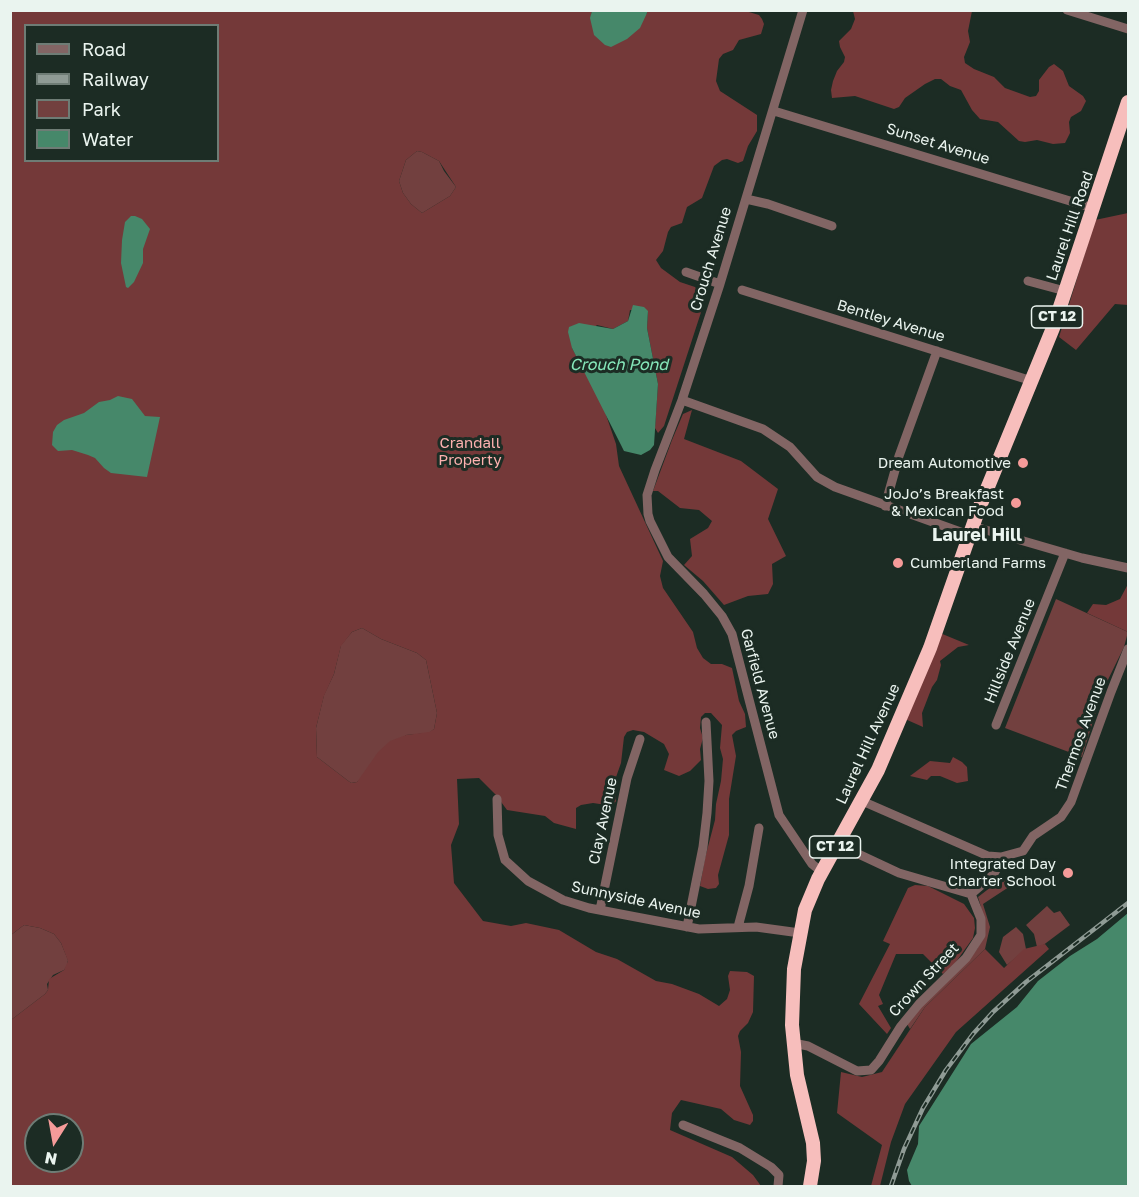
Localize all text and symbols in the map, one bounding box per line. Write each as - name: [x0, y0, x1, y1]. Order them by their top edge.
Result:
- legend: [24, 24, 219, 162]
- text: Road: [82, 38, 126, 60]
- text: Railway: [82, 68, 149, 90]
- text: Park: [82, 98, 121, 120]
- street label: Sunset Avenue: [884, 120, 992, 168]
- text: Water: [82, 128, 133, 150]
- street label: Laurel Hill Road: [1043, 169, 1097, 283]
- street label: Crouch Avenue: [687, 205, 735, 313]
- street label: Bentley Avenue: [835, 296, 947, 346]
- road number: CT 12: [1032, 306, 1082, 328]
- water label: Crouch Pond: [570, 355, 668, 375]
- park label: Crandall Property: [438, 434, 502, 469]
- place label: Dream Automotive: [878, 454, 1011, 472]
- marker: Dream Automotive: [1016, 456, 1030, 470]
- place label: JoJo’s Breakfast & Mexican Food: [884, 485, 1004, 520]
- marker: JoJo’s Breakfast & Mexican Food: [1009, 496, 1023, 510]
- district label: Laurel Hill: [932, 524, 1022, 546]
- place label: Cumberland Farms: [910, 554, 1046, 572]
- marker: Cumberland Farms: [891, 556, 905, 570]
- street label: Hillside Avenue: [981, 596, 1039, 706]
- street label: Garfield Avenue: [737, 627, 783, 741]
- street label: Thermos Avenue: [1052, 675, 1110, 793]
- street label: Laurel Hill Avenue: [832, 681, 904, 807]
- street label: Clay Avenue: [585, 776, 621, 866]
- road number: CT 12: [810, 836, 860, 858]
- place label: Integrated Day Charter School: [948, 855, 1056, 890]
- marker: Integrated Day Charter School: [1061, 866, 1075, 880]
- street label: Sunnyside Avenue: [570, 877, 702, 923]
- street label: Crown Street: [885, 939, 963, 1021]
- north arrow: [24, 1113, 84, 1173]
- text: N: [43, 1148, 59, 1170]

